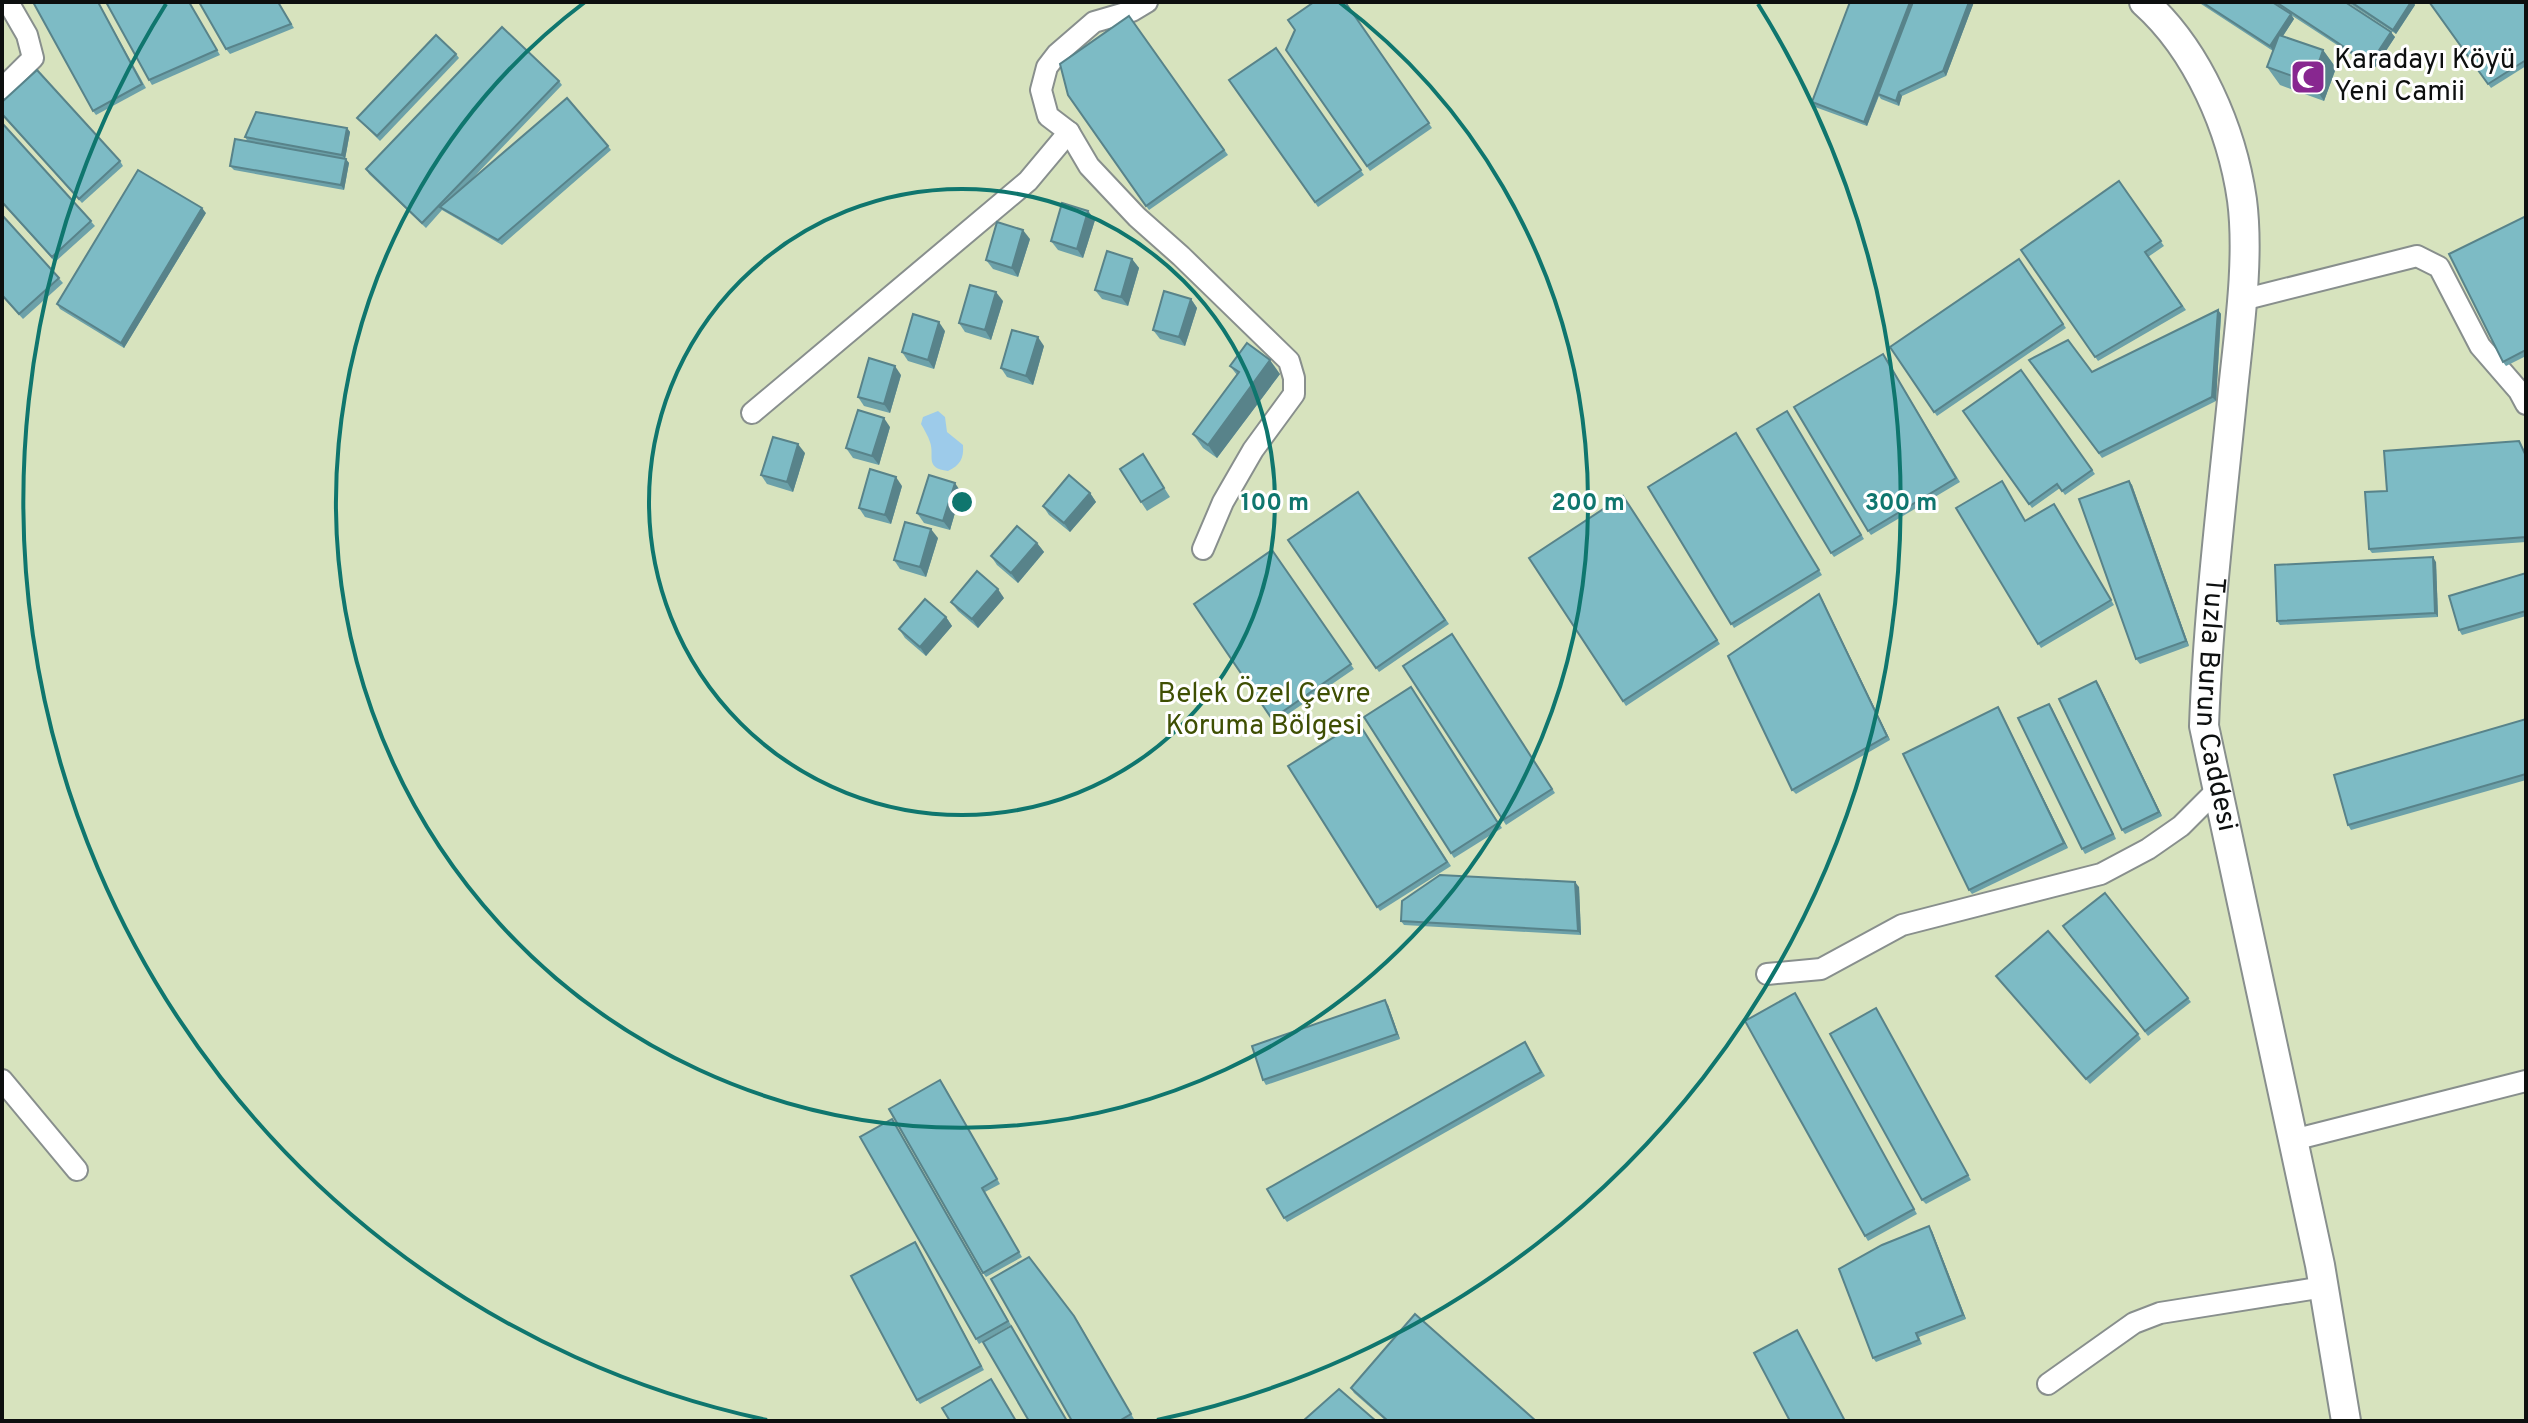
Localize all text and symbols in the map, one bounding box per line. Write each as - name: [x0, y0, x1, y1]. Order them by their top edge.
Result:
- place label: Karadayı Köyü Yeni Camii: [2334, 43, 2516, 111]
- mosque icon: Karadayı Köyü Yeni Camii: [2289, 58, 2327, 96]
- centre of rings: [948, 488, 976, 516]
- text: 100 m: [1241, 489, 1309, 519]
- text: 200 m: [1551, 489, 1625, 519]
- text: 300 m: [1865, 489, 1937, 519]
- street label: Tuzla Burun Caddesi: [2186, 575, 2244, 835]
- park label: Belek Özel Çevre Koruma Bölgesi: [1158, 675, 1370, 745]

